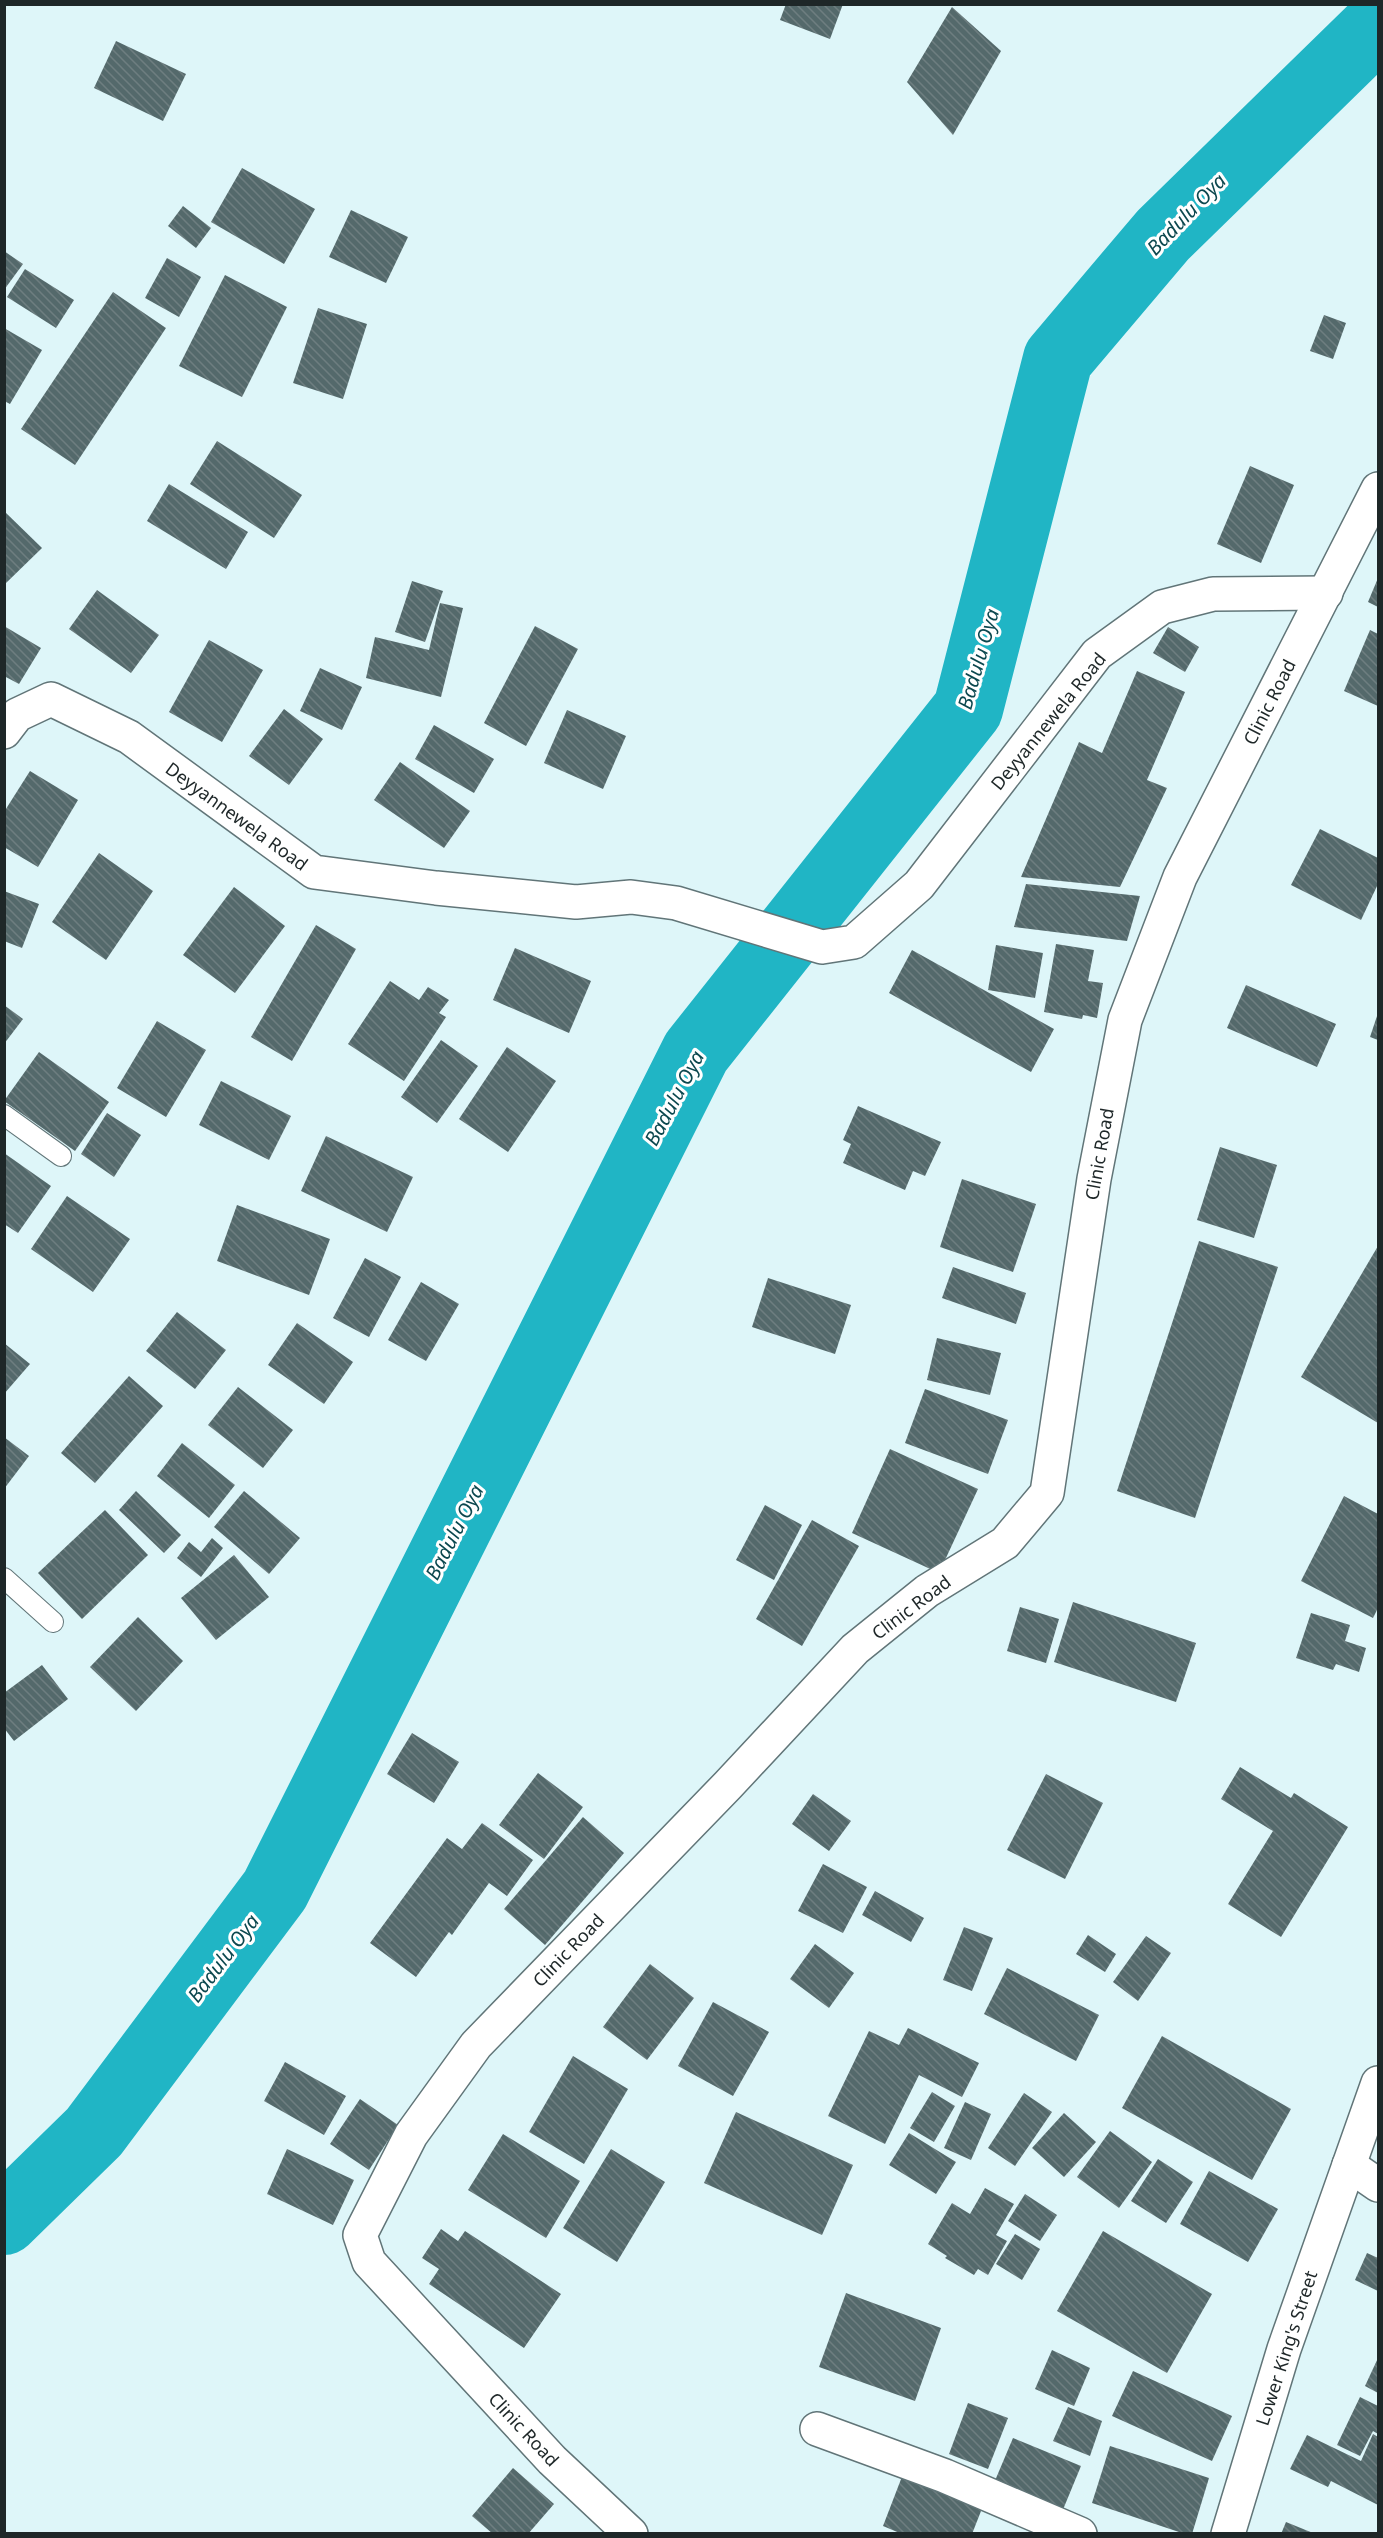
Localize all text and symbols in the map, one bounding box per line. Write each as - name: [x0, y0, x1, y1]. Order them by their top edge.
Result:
- water label: Badulu Oya: [1140, 167, 1232, 261]
- water label: Badulu Oya: [951, 605, 1005, 713]
- street label: Deyyannewela Road: [985, 647, 1111, 795]
- street label: Clinic Road: [1237, 655, 1301, 749]
- street label: Deyyannewela Road: [161, 756, 313, 876]
- water label: Badulu Oya: [638, 1046, 710, 1150]
- street label: Clinic Road: [1079, 1106, 1119, 1202]
- water label: Badulu Oya: [418, 1480, 490, 1584]
- street label: Clinic Road: [867, 1569, 955, 1645]
- street label: Clinic Road: [527, 1908, 609, 1992]
- water label: Badulu Oya: [181, 1909, 265, 2007]
- street label: Lower King's Street: [1250, 2267, 1323, 2428]
- street label: Clinic Road: [484, 2387, 564, 2471]

